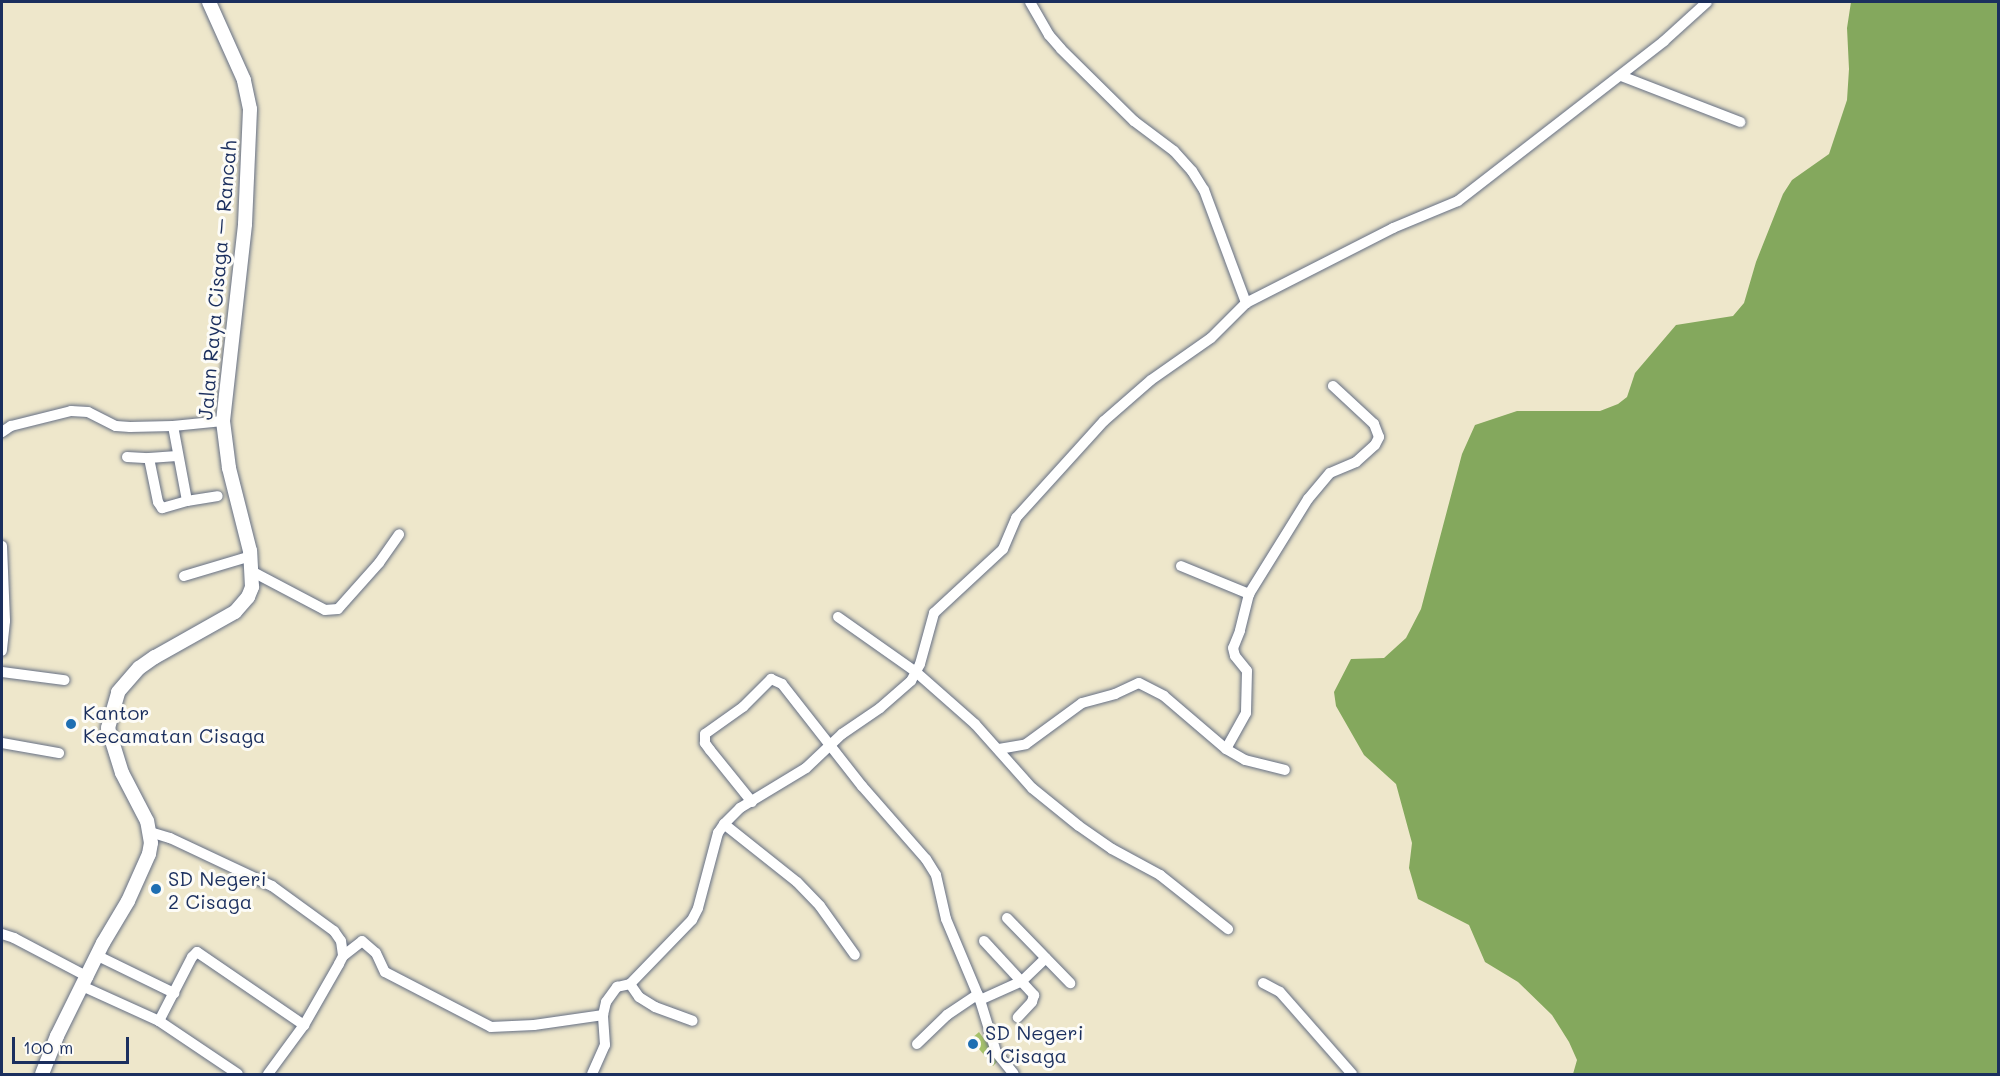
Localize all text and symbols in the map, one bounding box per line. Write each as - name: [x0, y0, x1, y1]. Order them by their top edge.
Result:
- street label: Jalan Raya Cisaga – Rancah: [193, 139, 241, 421]
- place label: Kantor Kecamatan Cisaga: [83, 700, 266, 747]
- marker: Kantor Kecamatan Cisaga: [64, 717, 78, 731]
- place label: SD Negeri 2 Cisaga: [168, 866, 267, 913]
- marker: SD Negeri 2 Cisaga: [149, 882, 163, 896]
- place label: SD Negeri 1 Cisaga: [985, 1020, 1084, 1067]
- scale bar: [15, 1025, 132, 1063]
- text: 100 m: [23, 1035, 73, 1059]
- marker: SD Negeri 1 Cisaga: [966, 1037, 980, 1051]

